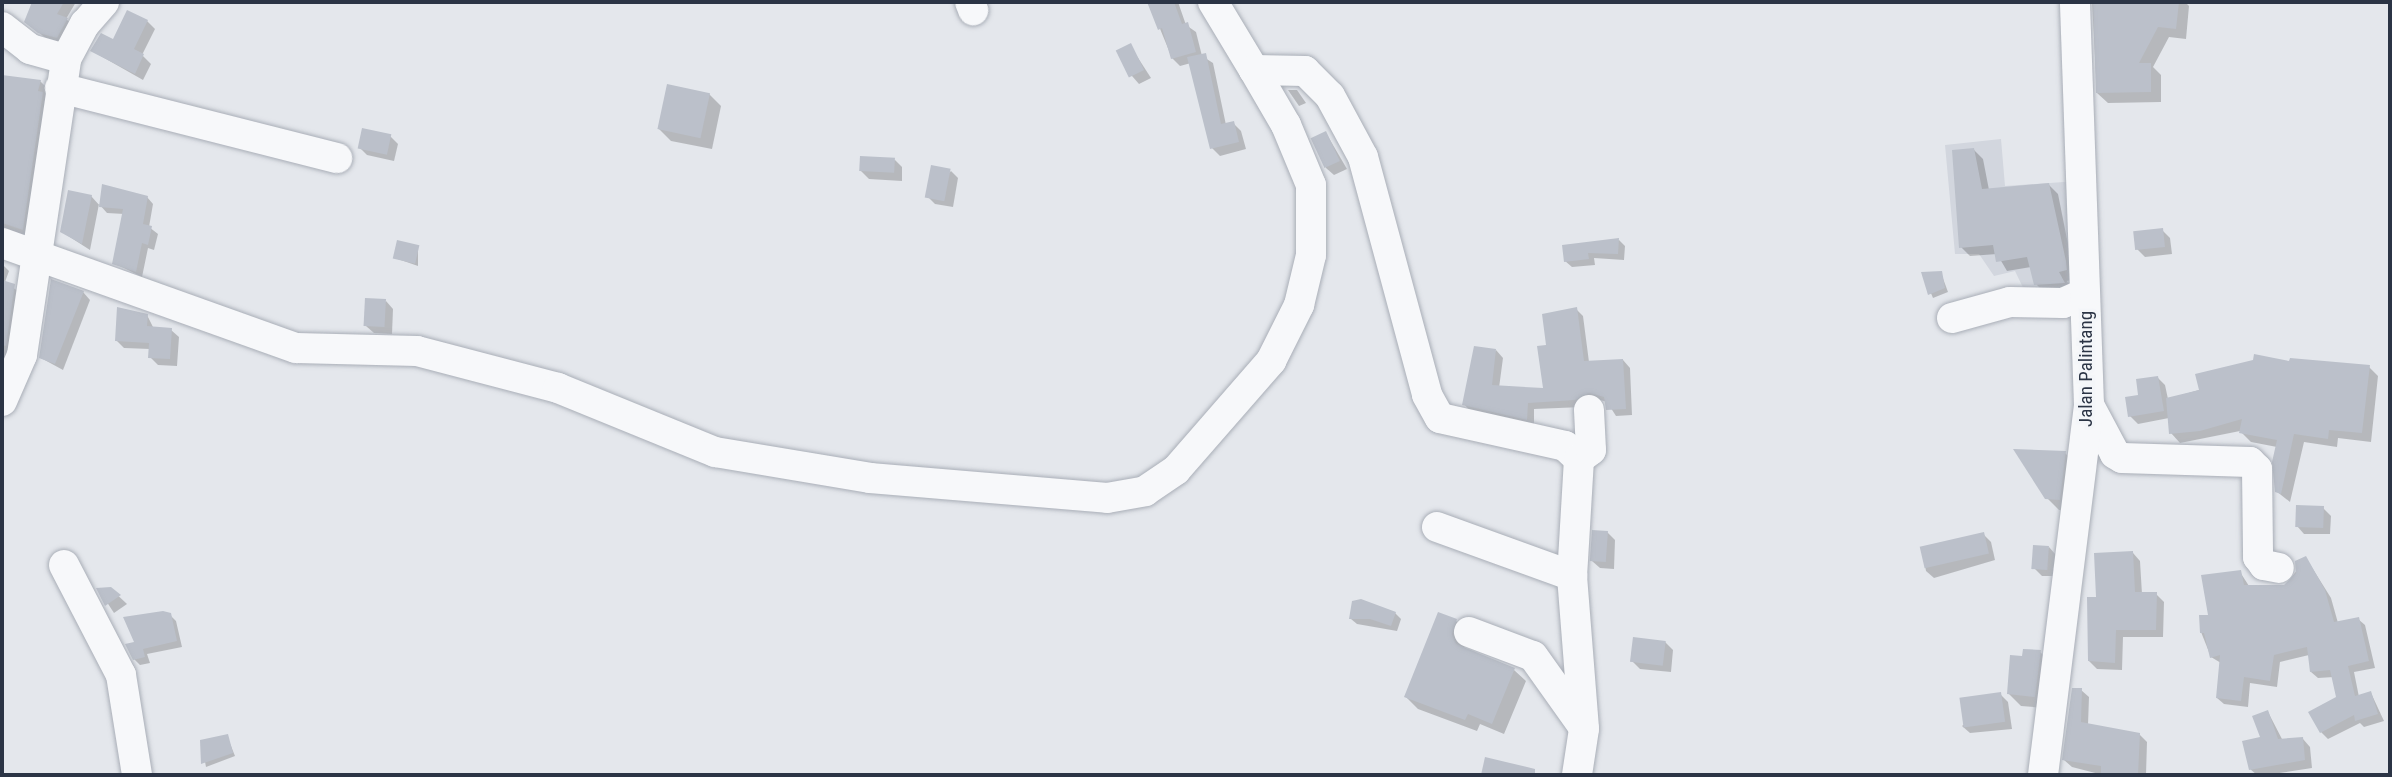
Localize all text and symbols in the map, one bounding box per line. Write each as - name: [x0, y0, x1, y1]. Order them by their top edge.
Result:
- street label: Jalan Palintang: [2075, 311, 2097, 427]

